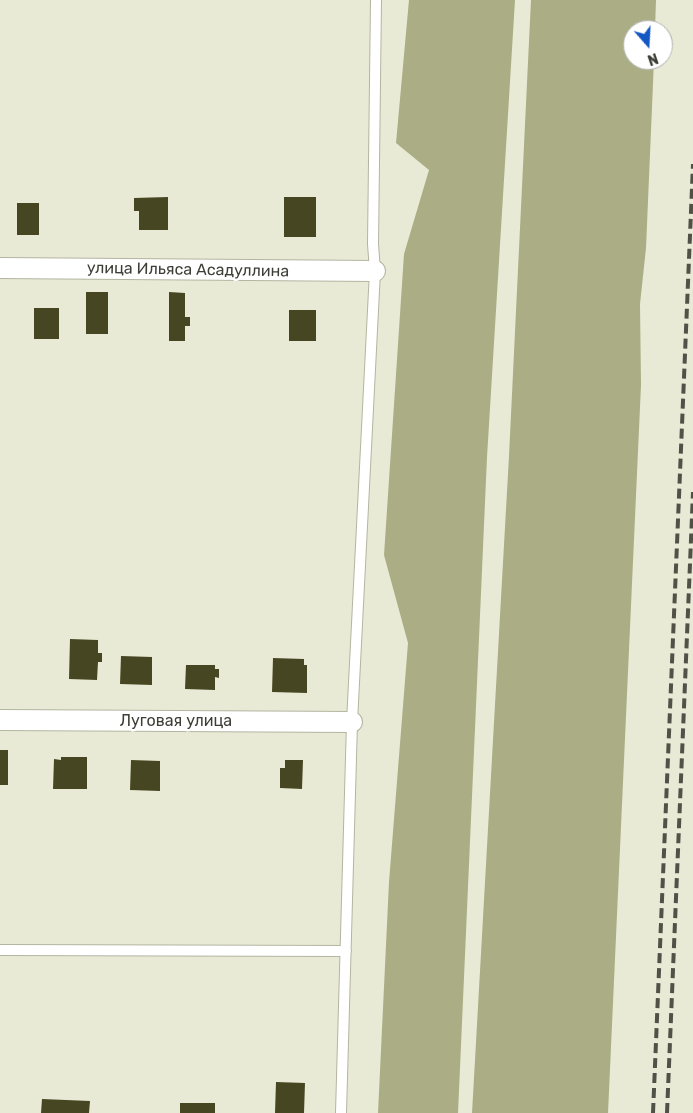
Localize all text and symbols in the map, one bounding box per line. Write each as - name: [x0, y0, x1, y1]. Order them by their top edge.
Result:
- north arrow: [623, 20, 673, 70]
- text: N: [645, 49, 660, 68]
- street label: улица Ильяса Асадуллина: [87, 259, 289, 281]
- street label: Луговая улица: [120, 711, 232, 731]

